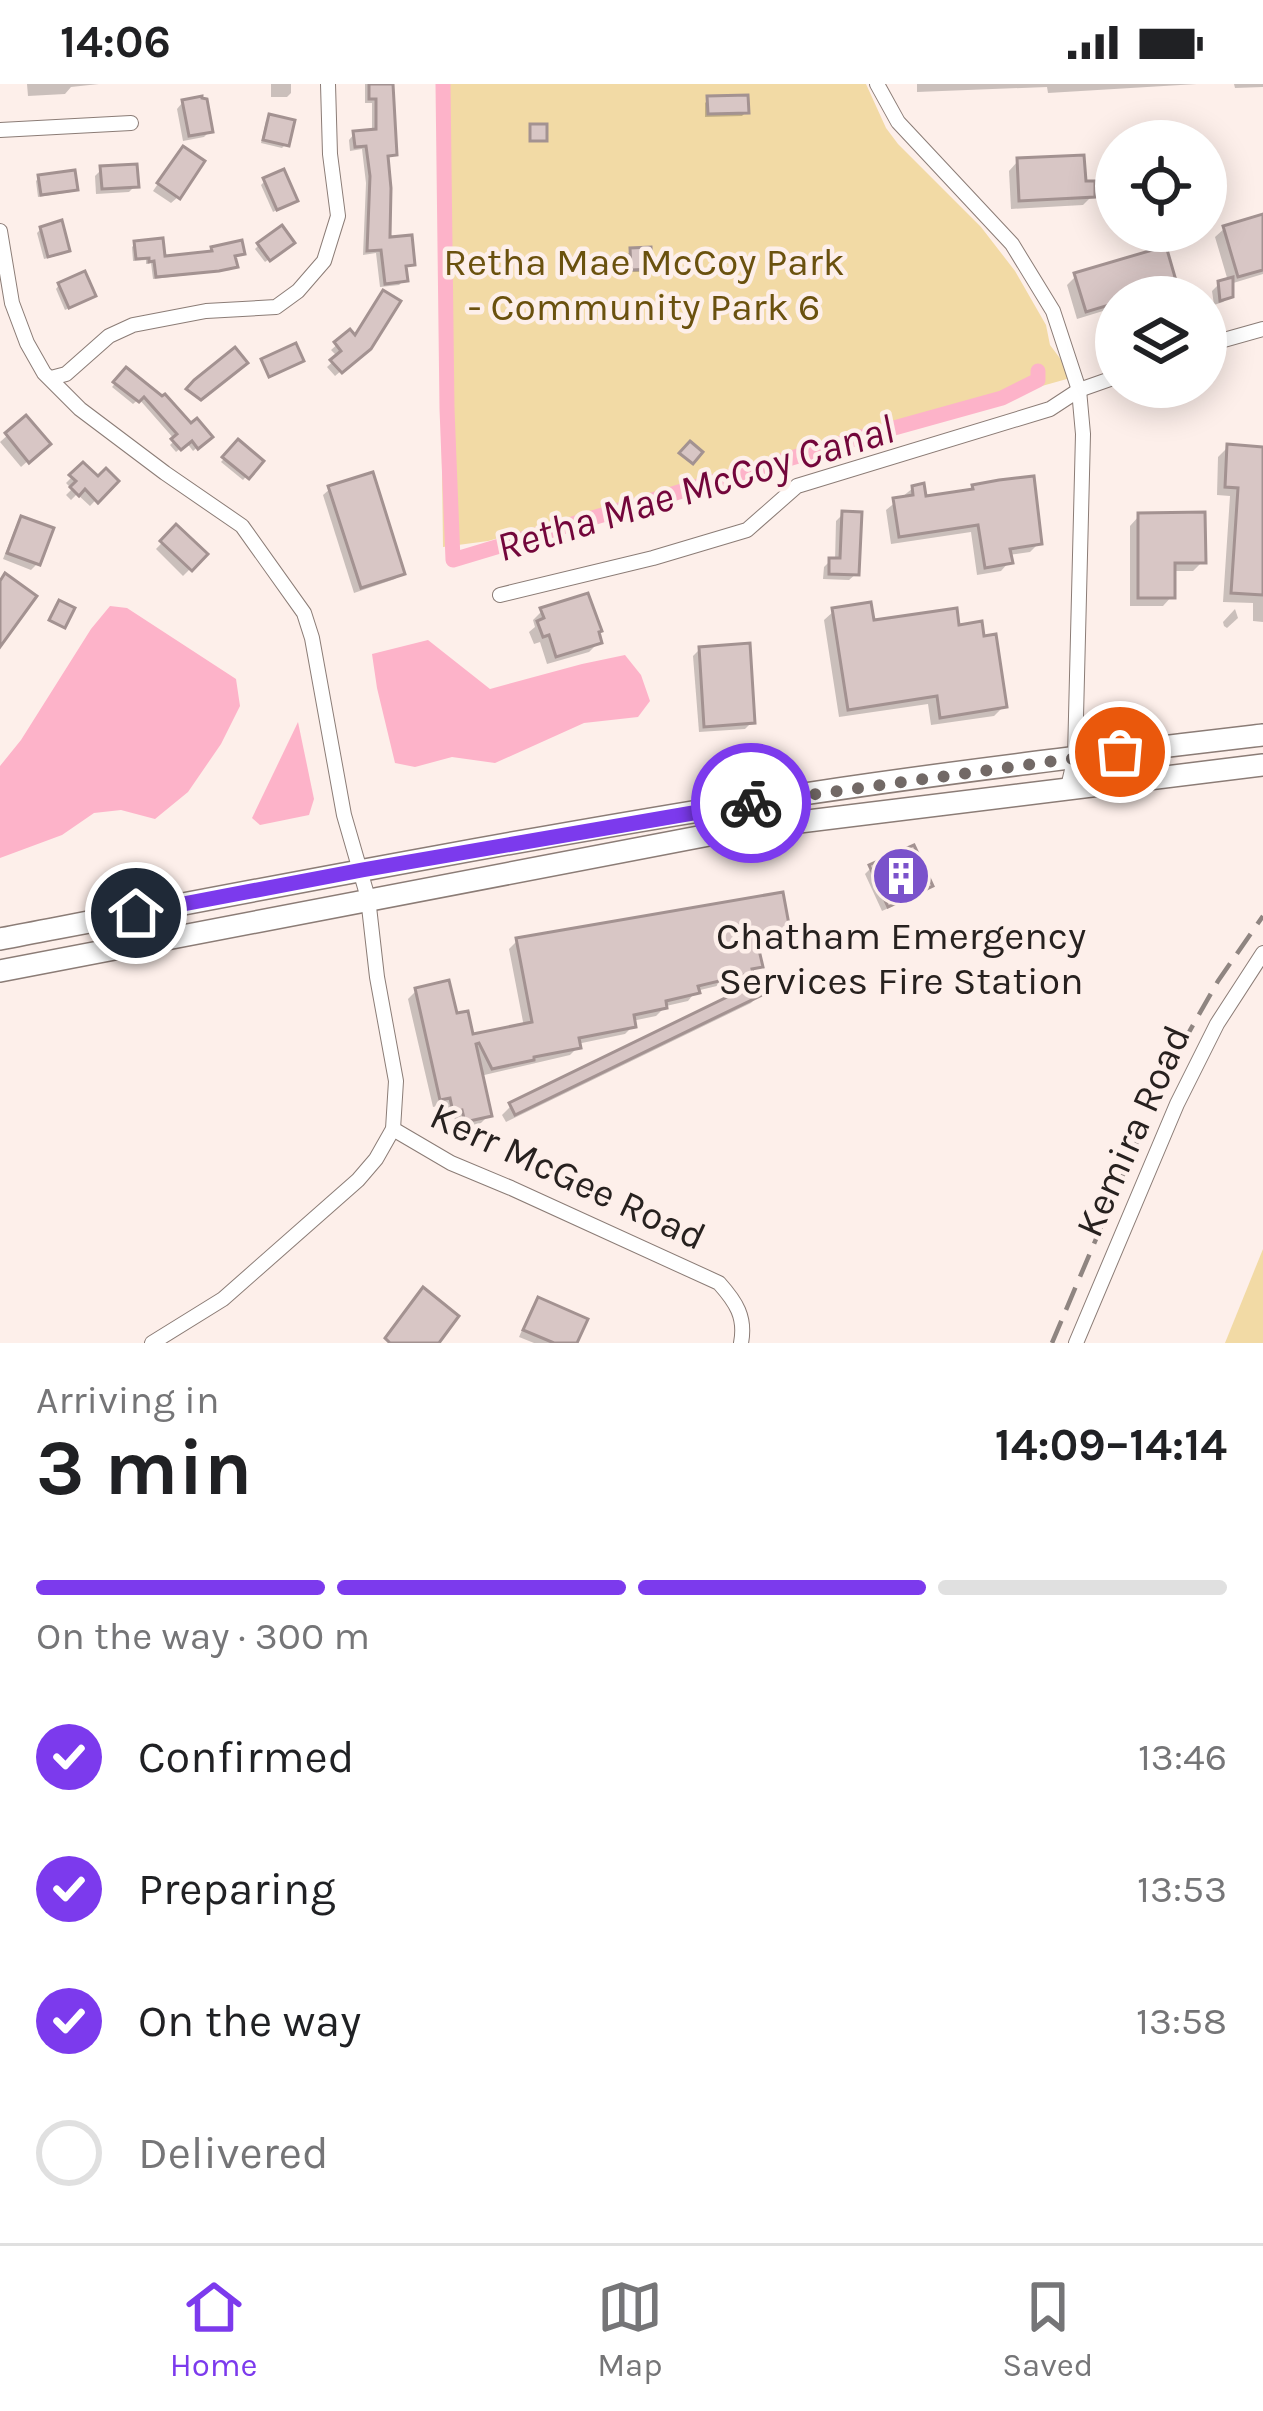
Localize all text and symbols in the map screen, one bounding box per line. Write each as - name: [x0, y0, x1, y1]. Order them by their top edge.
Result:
- text: 14:06: [60, 16, 171, 68]
- map controls: [1095, 120, 1227, 408]
- button: locate: [1095, 120, 1227, 252]
- park label: Retha Mae McCoy Park - Community Park 6: [443, 239, 845, 330]
- button: layers: [1095, 276, 1227, 408]
- water label: Retha Mae McCoy Canal: [490, 404, 900, 572]
- pin: [1069, 701, 1171, 803]
- icon: bag: [1087, 719, 1153, 785]
- courier: [691, 743, 811, 863]
- icon: bike: [718, 770, 784, 836]
- building icon: Chatham Emergency Services Fire Station: [870, 845, 932, 907]
- pin: [85, 862, 187, 964]
- icon: home: [103, 880, 169, 946]
- place label: Chatham Emergency Services Fire Station: [716, 913, 1086, 1004]
- street label: Kemira Road: [1066, 1018, 1200, 1244]
- street label: Kerr McGee Road: [423, 1092, 713, 1260]
- text: Arriving in: [36, 1377, 219, 1423]
- text: 14:09–14:14: [995, 1419, 1227, 1471]
- text: 3 min: [36, 1422, 252, 1514]
- text: On the way · 300 m: [36, 1613, 370, 1659]
- icon: check: [36, 1724, 102, 1790]
- text: Confirmed: [138, 1731, 354, 1783]
- text: 13:46: [1138, 1734, 1227, 1780]
- icon: check: [36, 1856, 102, 1922]
- text: Preparing: [138, 1863, 336, 1915]
- text: 13:53: [1137, 1866, 1227, 1912]
- icon: check: [36, 1988, 102, 2054]
- text: On the way: [138, 1995, 361, 2047]
- text: 13:58: [1136, 1998, 1227, 2044]
- text: Delivered: [138, 2127, 329, 2179]
- tab: Home: [170, 2274, 258, 2384]
- tab: Map: [597, 2274, 663, 2384]
- tab: Saved: [1002, 2274, 1093, 2384]

